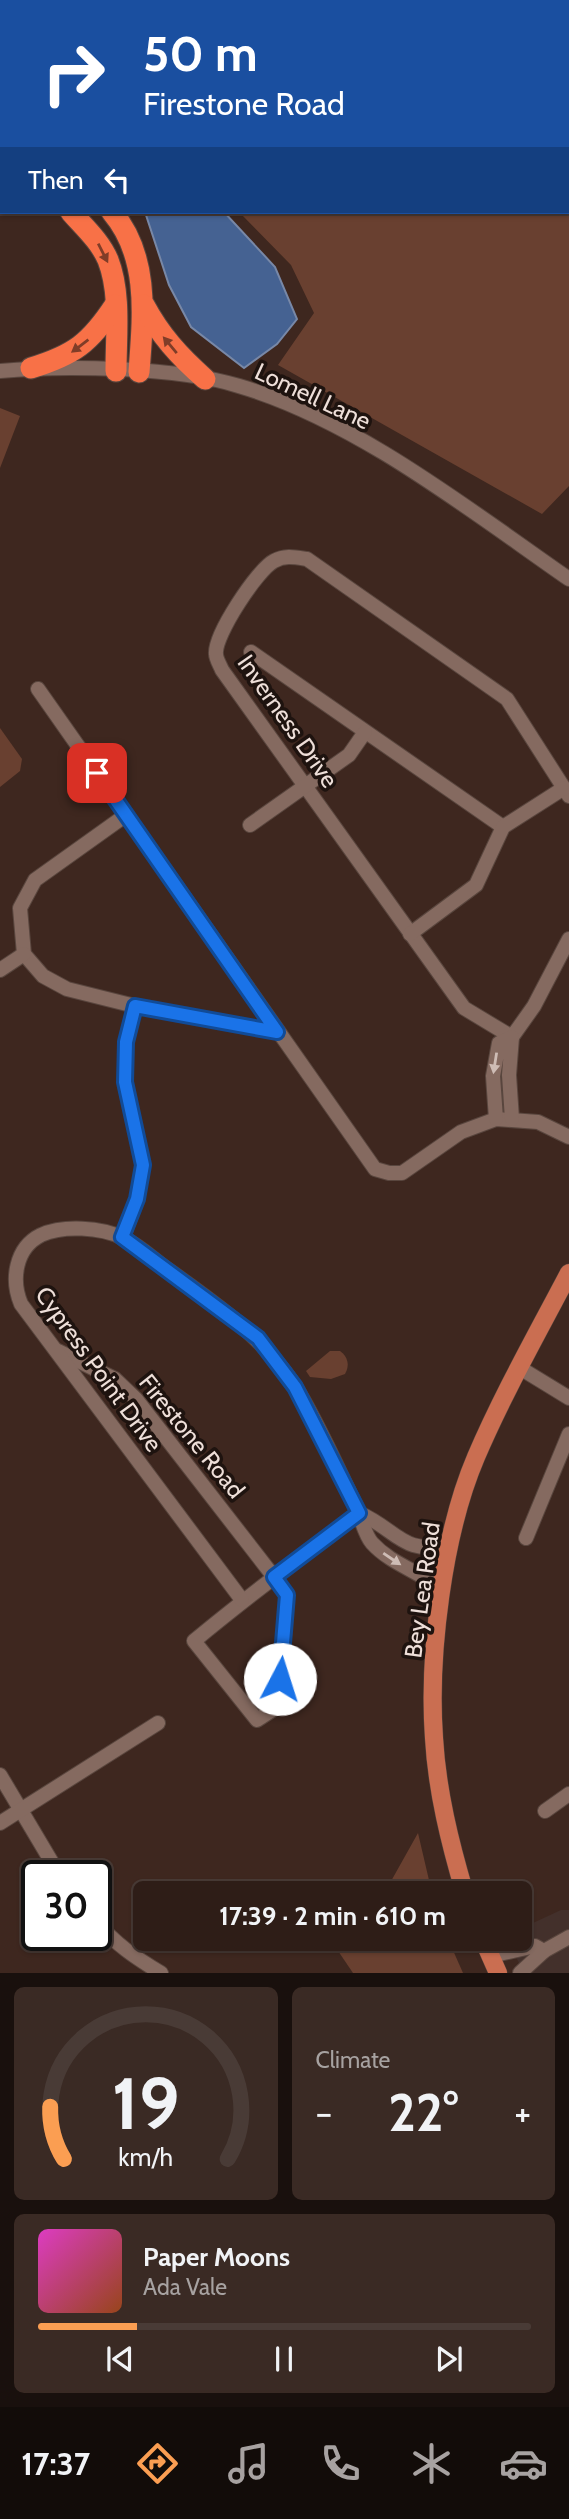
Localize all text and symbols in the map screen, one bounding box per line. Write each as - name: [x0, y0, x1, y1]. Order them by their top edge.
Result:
- text: 50 m: [143, 24, 258, 83]
- icon: right: [28, 28, 119, 119]
- text: Firestone Road: [143, 84, 345, 123]
- icon: left: [98, 161, 136, 199]
- text: Then: [28, 164, 84, 196]
- one-way arrow: [98, 243, 109, 263]
- one-way arrow: [162, 337, 177, 355]
- one-way arrow: [71, 339, 89, 353]
- street label: Lomell Lane: [251, 357, 375, 435]
- street label: Inverness Drive: [232, 649, 344, 793]
- pin: [67, 743, 127, 803]
- icon: arrive: [78, 754, 116, 792]
- one-way arrow: [490, 1052, 501, 1074]
- street label: Cypress Point Drive: [29, 1281, 169, 1457]
- street label: Firestone Road: [133, 1368, 251, 1504]
- street label: Bey Lea Road: [398, 1520, 446, 1660]
- one-way arrow: [383, 1552, 401, 1566]
- position arrow: [243, 1642, 317, 1716]
- speed limit sign: 30: [21, 1860, 112, 1951]
- text: 17:39 · 2 min · 610 m: [219, 1900, 446, 1932]
- text: Climate: [316, 2046, 390, 2074]
- text: 19: [112, 2060, 180, 2148]
- text: 22°: [388, 2081, 458, 2144]
- text: −: [316, 2089, 332, 2136]
- text: +: [514, 2089, 531, 2136]
- text: km/h: [118, 2142, 173, 2172]
- text: Paper Moons: [143, 2241, 290, 2273]
- text: Ada Vale: [143, 2273, 227, 2301]
- icon: previous: [101, 2340, 139, 2378]
- icon: pause: [265, 2340, 303, 2378]
- icon: next: [430, 2340, 468, 2378]
- icon: directions: [133, 2439, 182, 2488]
- icon: music: [224, 2439, 273, 2488]
- icon: phone: [316, 2439, 365, 2488]
- icon: climate: [407, 2439, 456, 2488]
- icon: car: [499, 2439, 548, 2488]
- text: 17:37: [21, 2444, 90, 2483]

